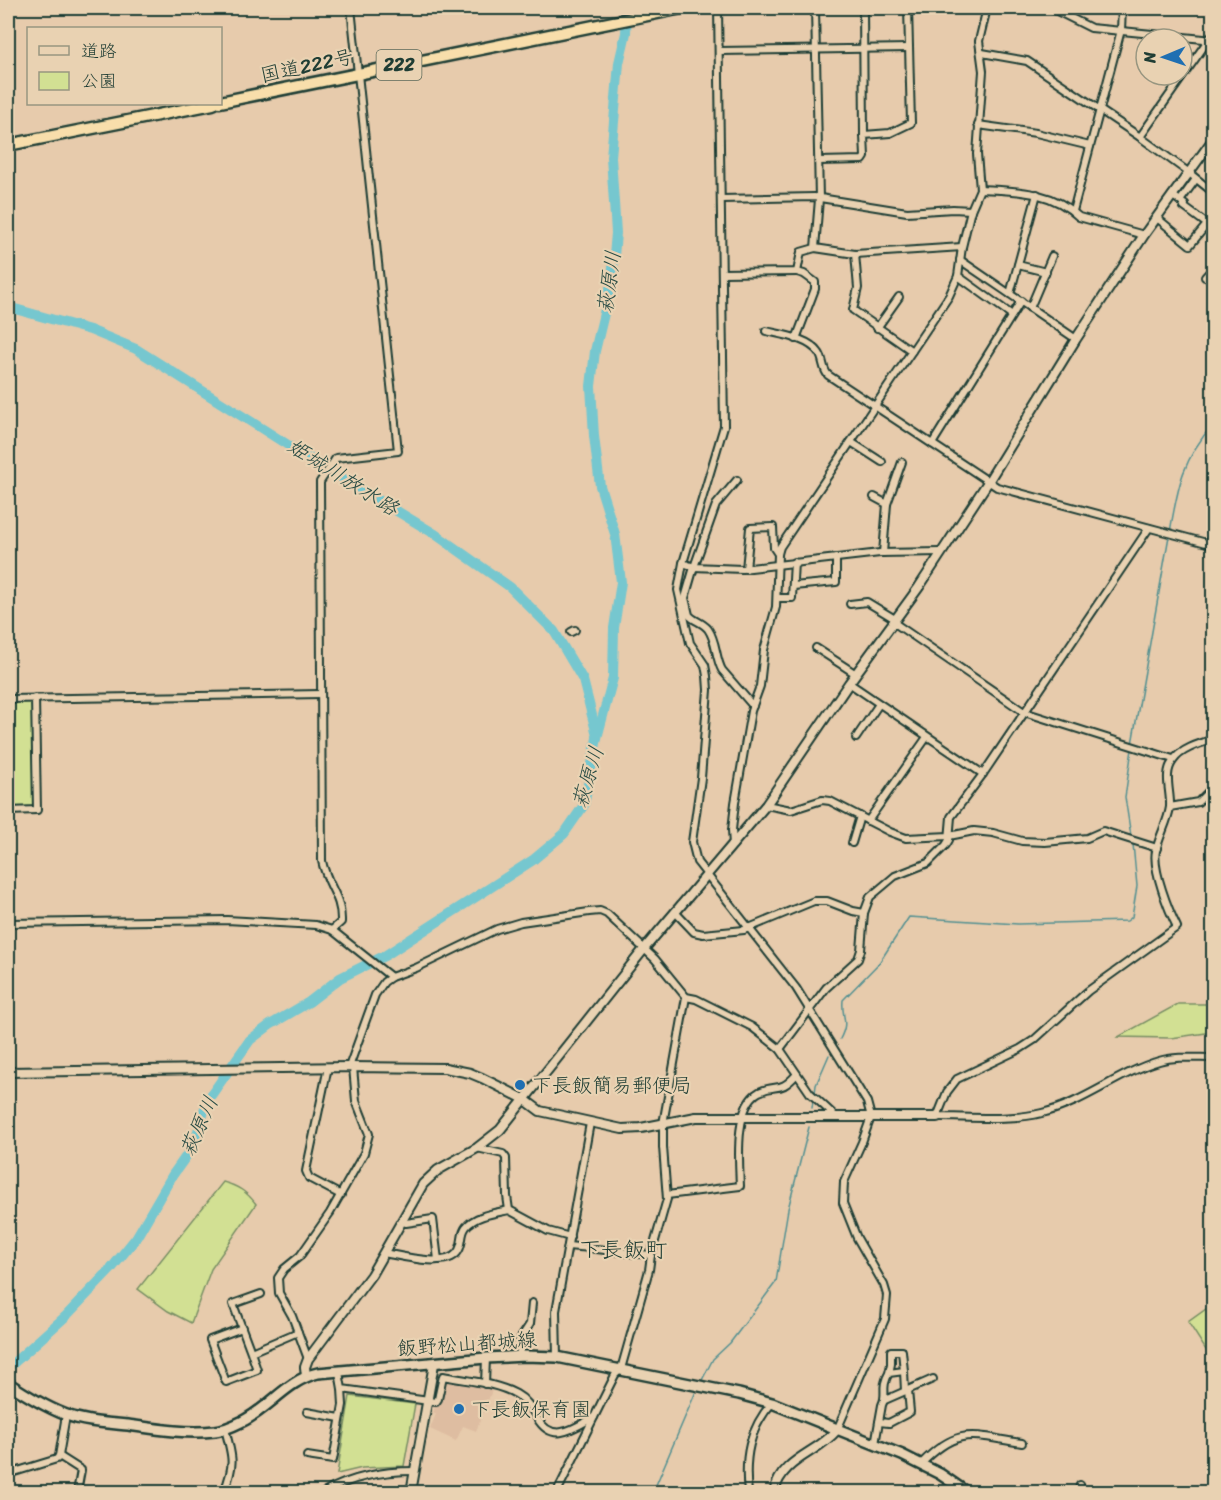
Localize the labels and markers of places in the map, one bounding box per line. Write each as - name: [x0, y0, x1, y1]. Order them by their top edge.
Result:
- place label: 下長飯簡易郵便局: [532, 1068, 692, 1103]
- marker: 下長飯簡易郵便局: [513, 1078, 527, 1092]
- place label: 下長飯保育園: [471, 1392, 591, 1427]
- marker: 下長飯保育園: [452, 1402, 466, 1416]

